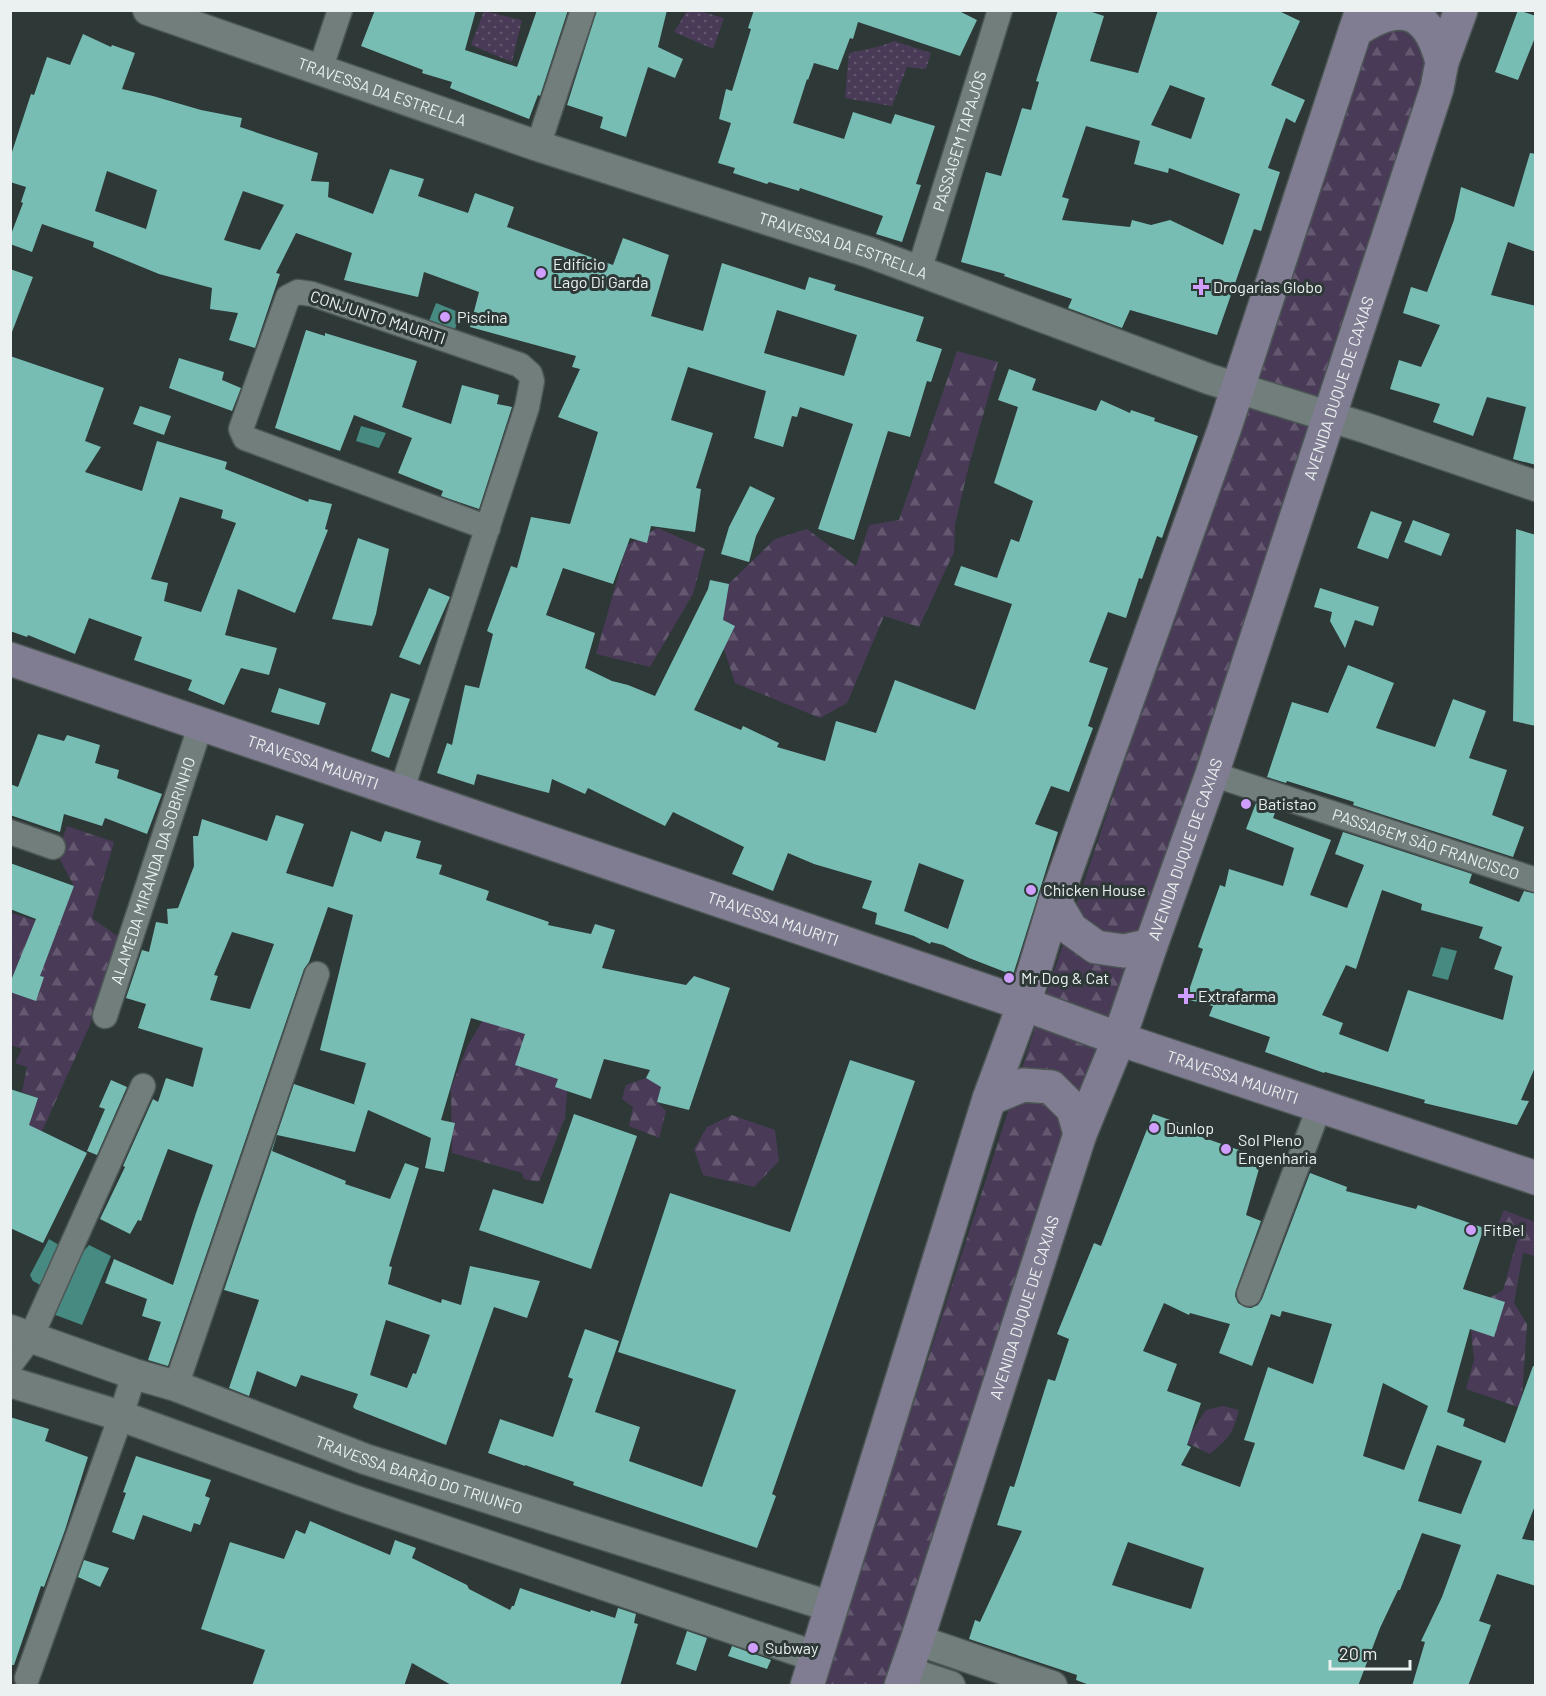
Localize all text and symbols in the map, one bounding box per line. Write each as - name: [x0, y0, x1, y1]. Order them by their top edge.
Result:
- street label: TRAVESSA DA ESTRELLA: [295, 53, 469, 129]
- street label: PASSAGEM TAPAJÓS: [928, 68, 990, 214]
- street label: TRAVESSA DA ESTRELLA: [756, 208, 931, 283]
- place label: Edifício Lago Di Garda: [553, 254, 648, 291]
- marker: Edifício Lago Di Garda: [534, 266, 548, 280]
- place label: Drogarias Globo: [1213, 277, 1323, 296]
- marker: Drogarias Globo: [1194, 280, 1208, 294]
- street label: CONJUNTO MAURITI: [308, 286, 448, 347]
- street label: AVENIDA DUQUE DE CAXIAS: [1299, 294, 1377, 482]
- place label: Piscina: [457, 307, 507, 326]
- marker: Piscina: [438, 310, 452, 324]
- street label: TRAVESSA MAURITI: [245, 730, 381, 793]
- street label: ALAMEDA MIRANDA DA SOBRINHO: [106, 754, 199, 987]
- street label: AVENIDA DUQUE DE CAXIAS: [1143, 755, 1226, 943]
- place label: Batistao: [1258, 794, 1316, 813]
- marker: Batistao: [1239, 797, 1253, 811]
- street label: PASSAGEM SÃO FRANCISCO: [1330, 804, 1522, 883]
- place label: Chicken House: [1043, 880, 1146, 899]
- marker: Chicken House: [1024, 883, 1038, 897]
- street label: TRAVESSA MAURITI: [705, 887, 841, 949]
- place label: Mr Dog & Cat: [1021, 968, 1109, 987]
- marker: Mr Dog & Cat: [1002, 971, 1016, 985]
- place label: Extrafarma: [1198, 986, 1276, 1005]
- marker: Extrafarma: [1179, 989, 1193, 1003]
- street label: TRAVESSA MAURITI: [1164, 1046, 1301, 1107]
- place label: Dunlop: [1166, 1118, 1214, 1137]
- marker: Dunlop: [1147, 1121, 1161, 1135]
- place label: Sol Pleno Engenharia: [1238, 1130, 1317, 1167]
- marker: Sol Pleno Engenharia: [1219, 1142, 1233, 1156]
- street label: AVENIDA DUQUE DE CAXIAS: [985, 1213, 1062, 1402]
- place label: FitBel: [1483, 1220, 1524, 1239]
- marker: FitBel: [1464, 1223, 1478, 1237]
- street label: TRAVESSA BARÃO DO TRIUNFO: [313, 1431, 525, 1517]
- scale bar: [1330, 1633, 1410, 1671]
- place label: Subway: [765, 1638, 819, 1657]
- marker: Subway: [746, 1641, 760, 1655]
- text: 20 m: [1339, 1642, 1377, 1664]

